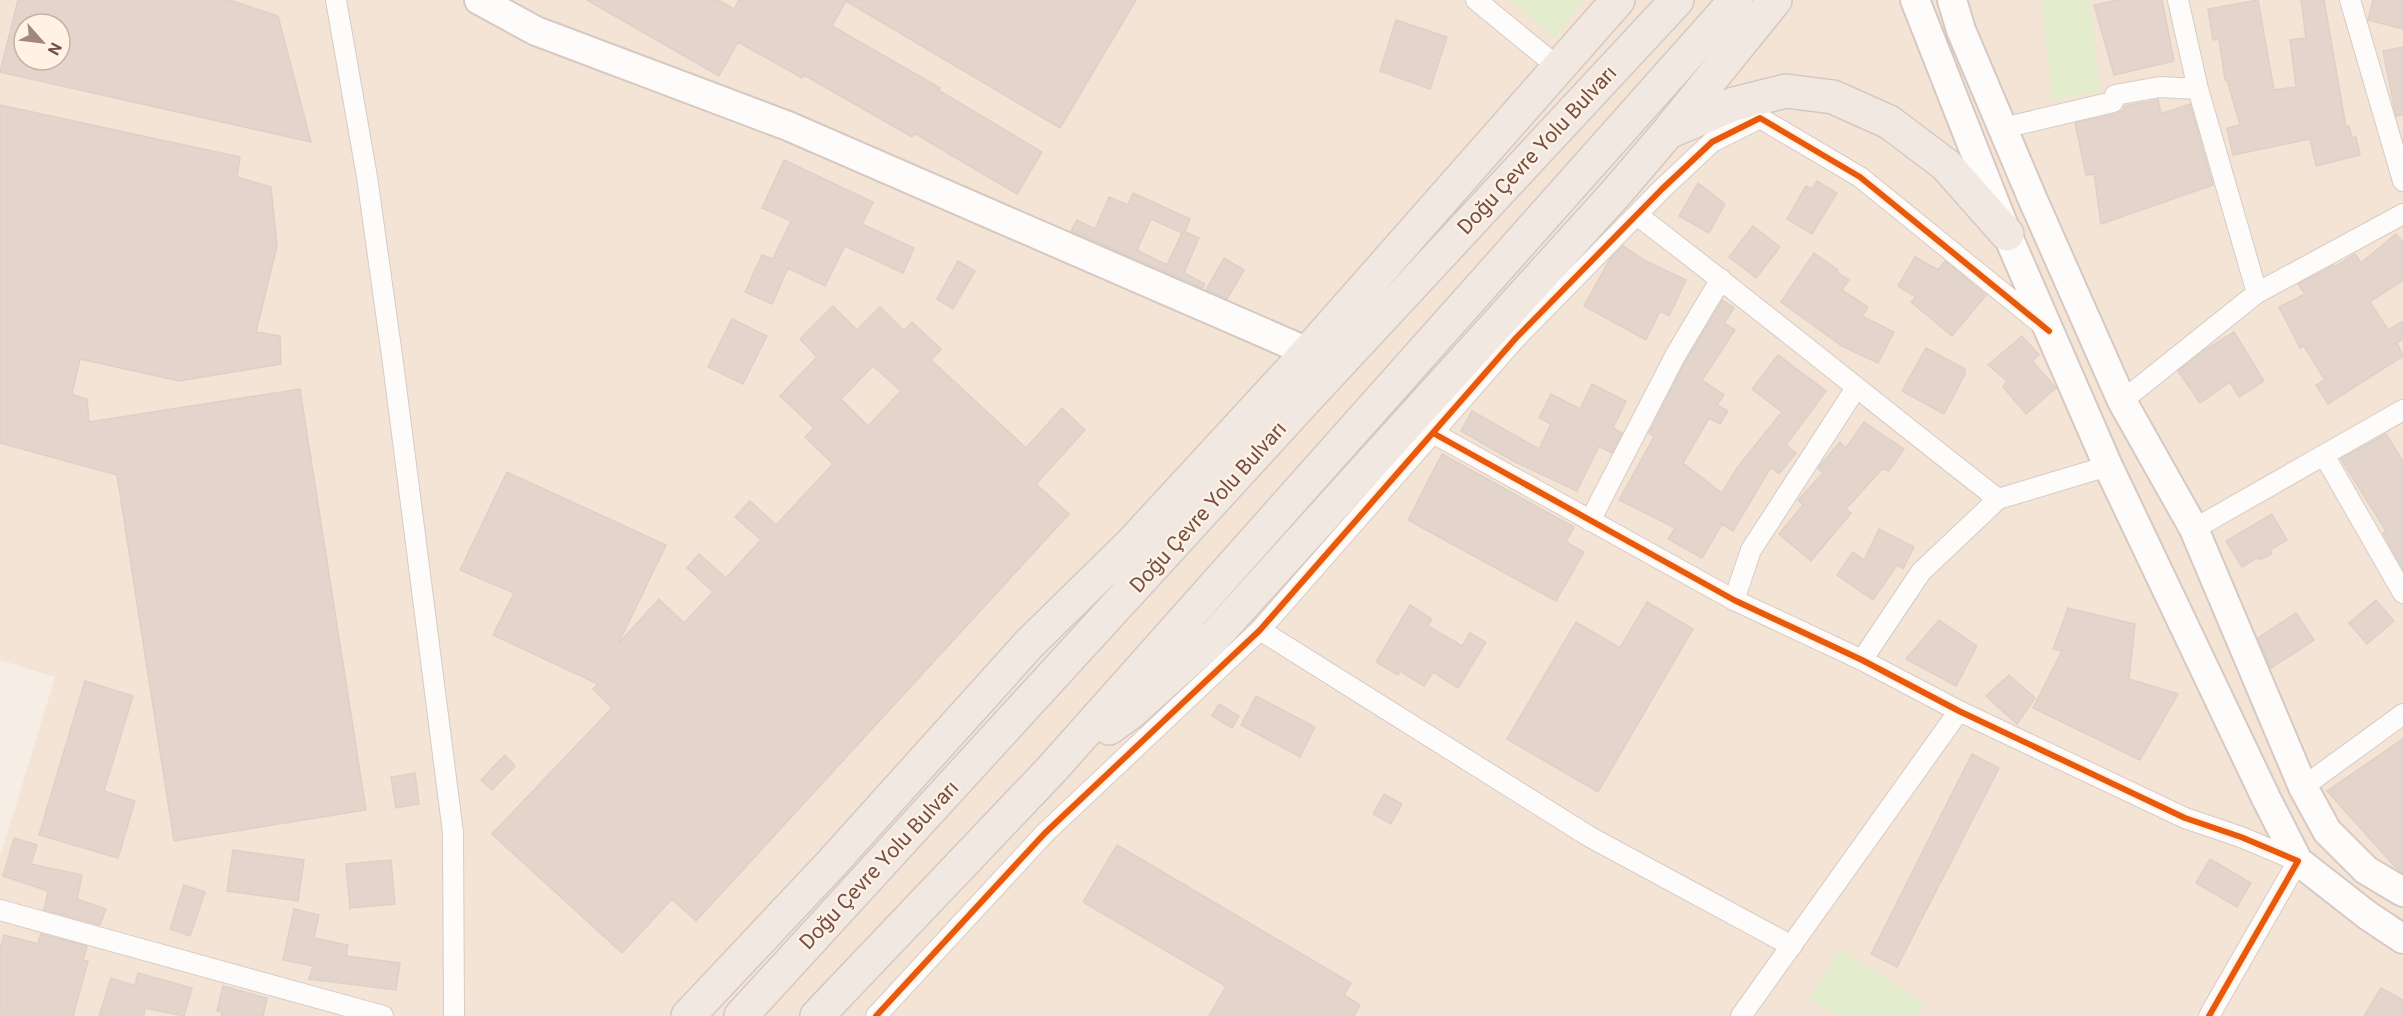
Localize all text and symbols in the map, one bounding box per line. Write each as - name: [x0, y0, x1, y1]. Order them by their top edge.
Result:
- north arrow: [12, 12, 72, 72]
- text: N: [44, 39, 66, 58]
- street label: Doğu Çevre Yolu Bulvarı: [1453, 61, 1621, 239]
- street label: Doğu Çevre Yolu Bulvarı: [1125, 417, 1291, 597]
- street label: Doğu Çevre Yolu Bulvarı: [795, 776, 963, 954]

